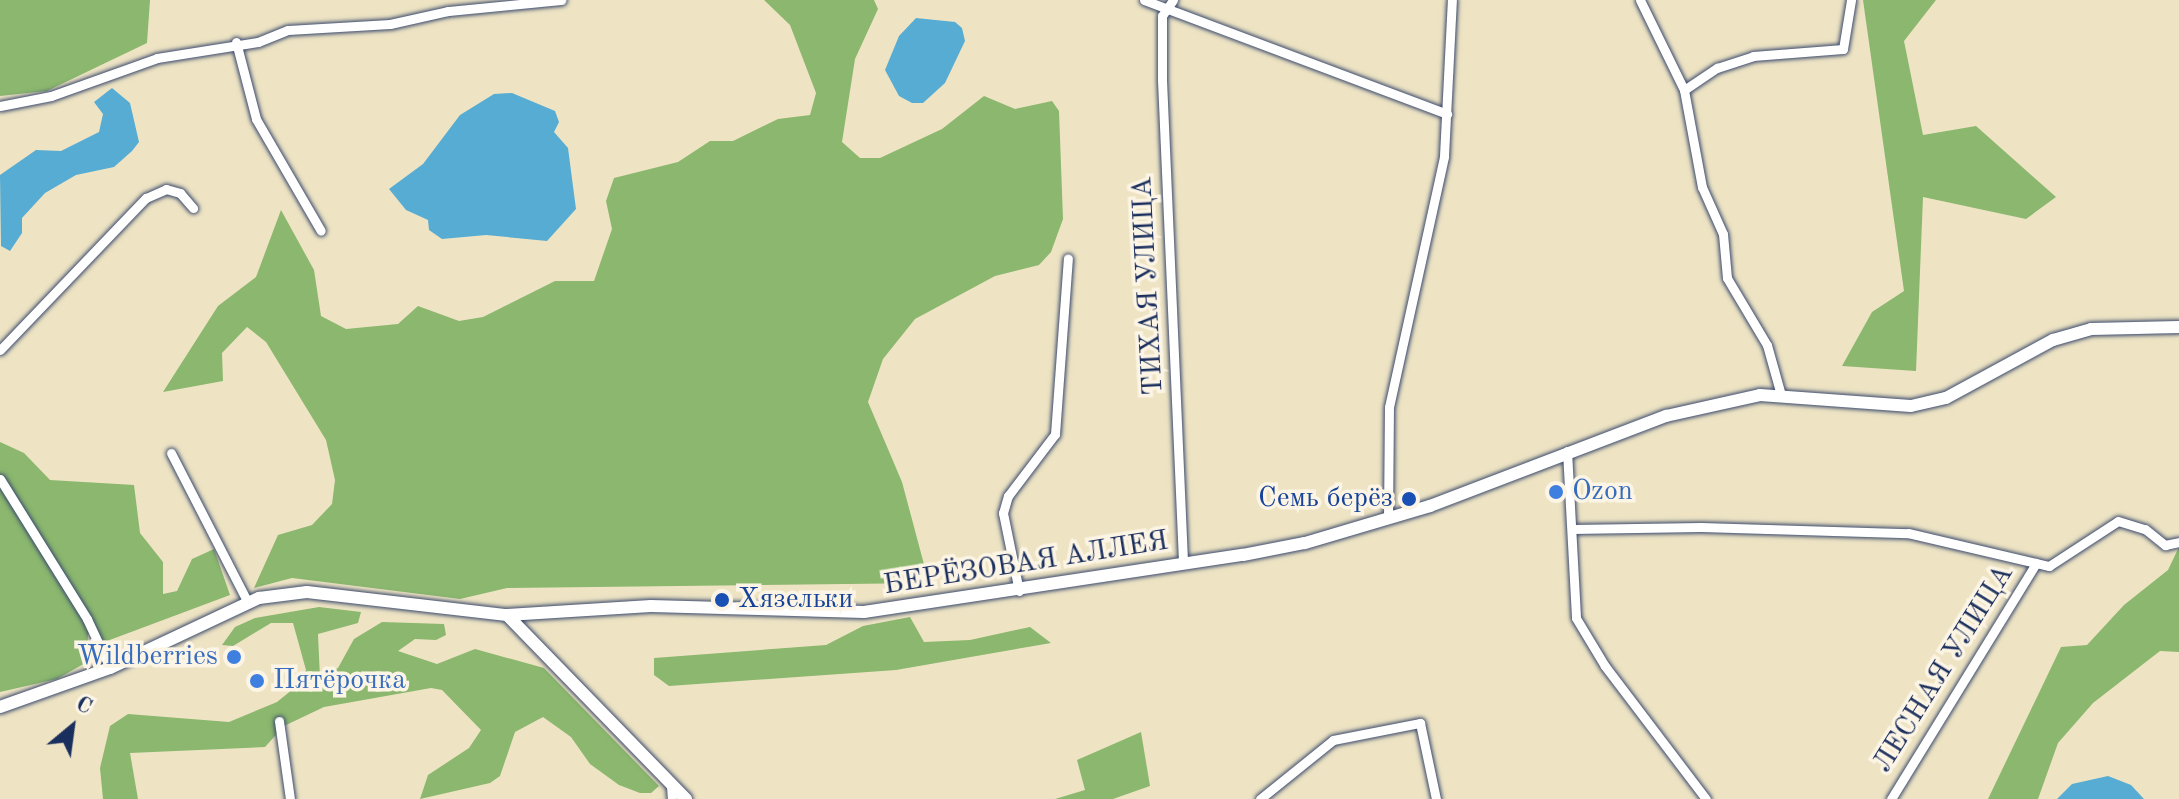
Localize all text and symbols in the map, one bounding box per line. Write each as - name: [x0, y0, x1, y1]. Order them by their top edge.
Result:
- street label: ТИХАЯ УЛИЦА: [1126, 176, 1172, 396]
- place label: Ozon: [1572, 475, 1633, 509]
- place label: Семь берёз: [1258, 482, 1393, 516]
- marker: Ozon: [1547, 483, 1565, 501]
- marker: Семь берёз: [1400, 490, 1418, 508]
- street label: БЕРЁЗОВАЯ АЛЛЕЯ: [881, 525, 1171, 603]
- street label: ЛЕСНАЯ УЛИЦА: [1867, 559, 2021, 779]
- place label: Хязельки: [738, 583, 853, 617]
- marker: Хязельки: [713, 591, 731, 609]
- place label: Wildberries: [77, 640, 218, 674]
- marker: Wildberries: [225, 648, 243, 666]
- place label: Пятёрочка: [273, 664, 406, 698]
- marker: Пятёрочка: [248, 672, 266, 690]
- north arrow: [32, 687, 112, 767]
- text: С: [72, 693, 95, 719]

